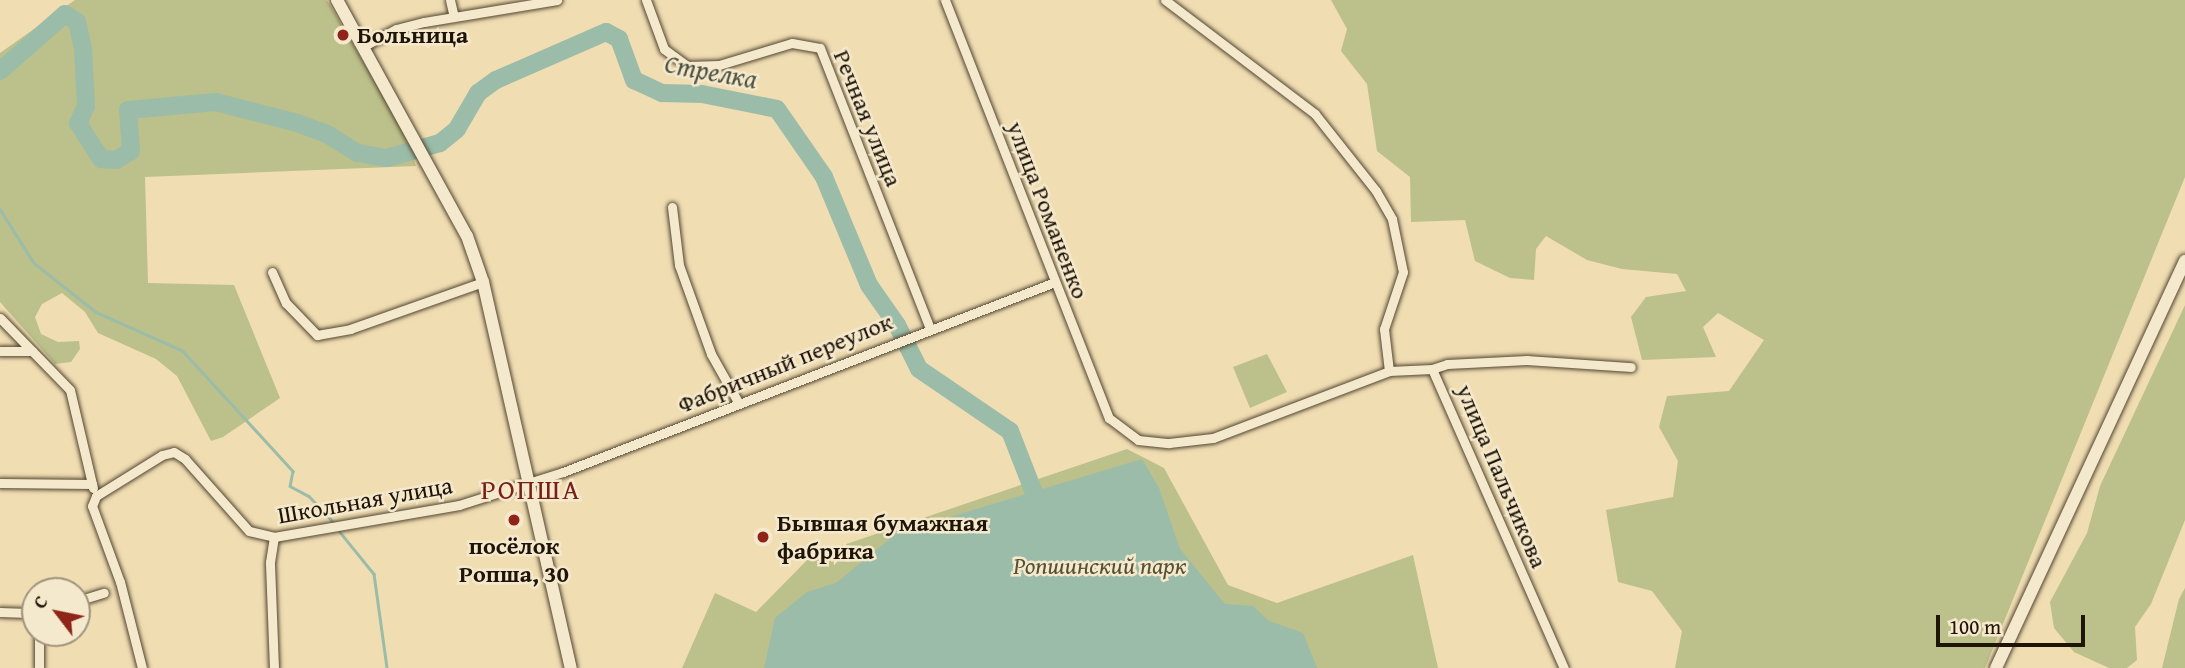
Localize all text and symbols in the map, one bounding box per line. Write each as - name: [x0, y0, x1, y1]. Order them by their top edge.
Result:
- place label: Больница: [357, 21, 468, 49]
- marker: Больница: [335, 27, 351, 43]
- street label: Речная улица: [828, 46, 908, 190]
- water label: Стрелка: [662, 48, 760, 94]
- street label: улица Романенко: [1001, 117, 1095, 303]
- street label: Фабричный переулок: [673, 307, 897, 419]
- street label: улица Пальчикова: [1450, 380, 1554, 572]
- street label: Школьная улица: [275, 470, 455, 530]
- district label: РОПША: [481, 472, 581, 506]
- place label: Бывшая бумажная фабрика: [777, 509, 988, 565]
- marker: посёлок Ропша, 30: [506, 512, 522, 528]
- marker: Бывшая бумажная фабрика: [755, 529, 771, 545]
- place label: посёлок Ропша, 30: [459, 532, 569, 588]
- park label: Ропшинский парк: [1013, 552, 1187, 580]
- north arrow: [21, 577, 91, 647]
- text: С: [25, 590, 55, 614]
- scale bar: [1940, 602, 2089, 646]
- text: 100 m: [1949, 611, 2001, 642]

